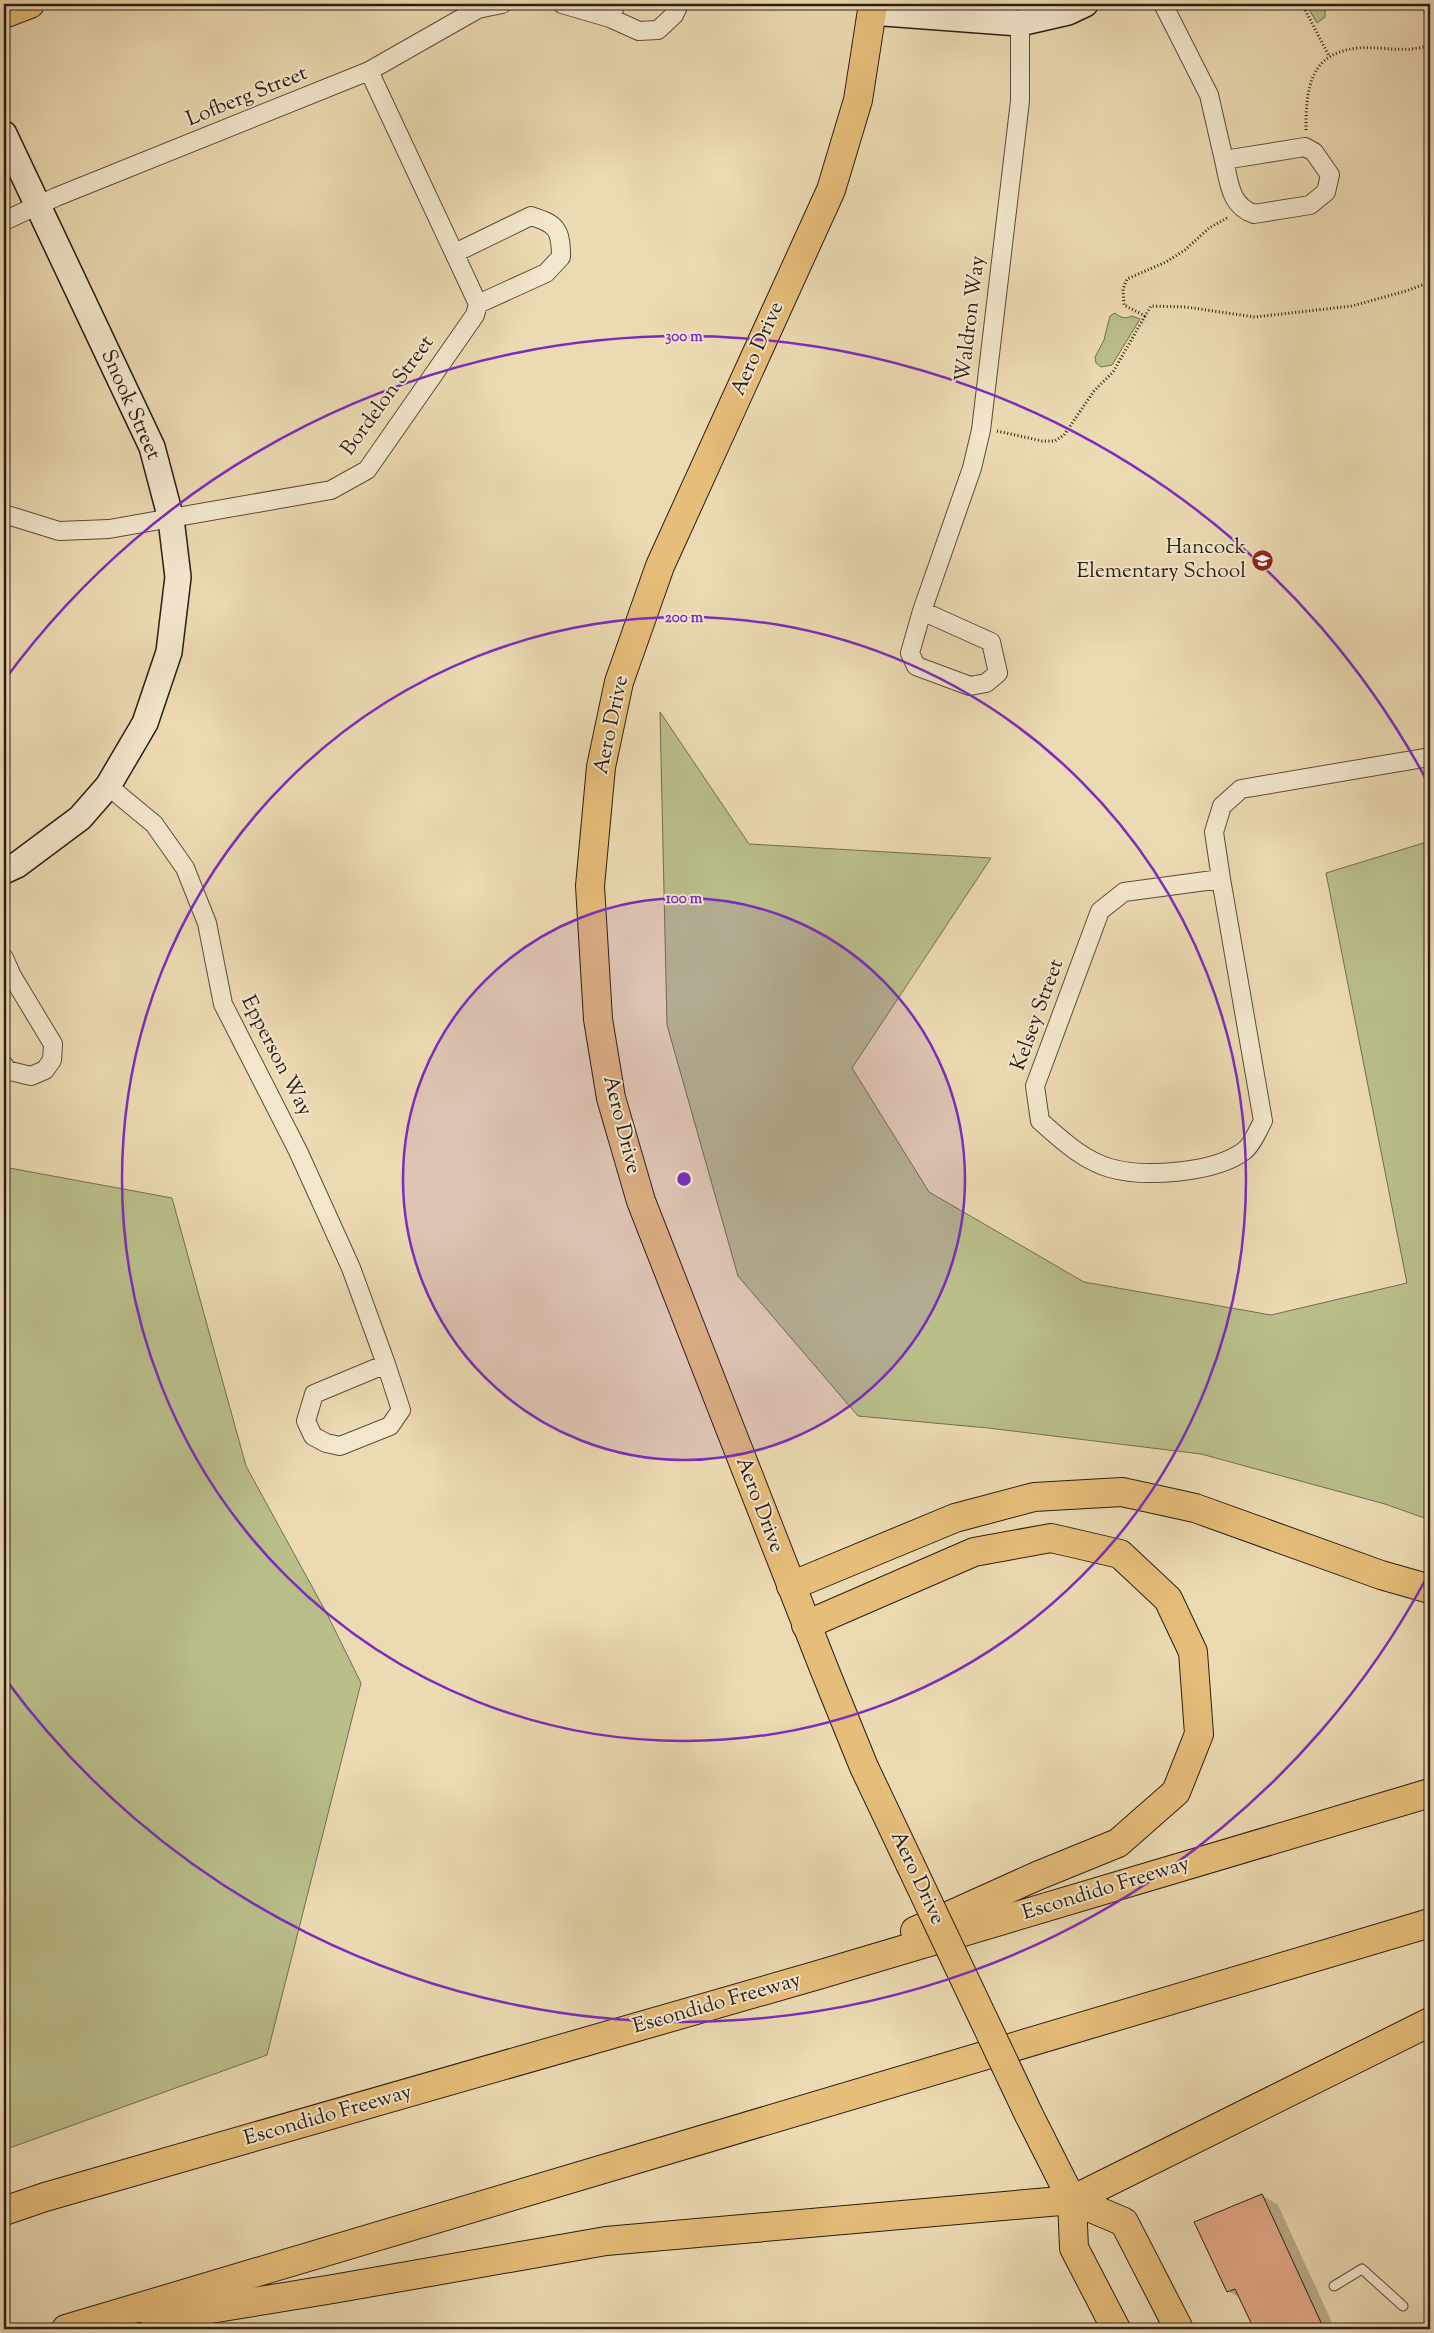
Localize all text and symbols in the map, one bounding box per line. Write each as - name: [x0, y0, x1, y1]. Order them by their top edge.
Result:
- street label: Lofberg Street: [182, 59, 312, 135]
- street label: Waldron Way: [948, 253, 994, 384]
- street label: Aero Drive: [724, 297, 792, 401]
- text: 300 m: [665, 327, 703, 348]
- street label: Bordelon Street: [334, 330, 442, 462]
- street label: Snook Street: [92, 345, 168, 465]
- place label: Hancock Elementary School: [1077, 533, 1247, 587]
- school or university icon: Hancock Elementary School: [1250, 548, 1274, 572]
- text: 200 m: [665, 608, 704, 629]
- street label: Aero Drive: [587, 673, 637, 777]
- text: 100 m: [666, 889, 703, 910]
- street label: Kelsey Street: [1004, 955, 1072, 1075]
- street label: Epperson Way: [233, 990, 320, 1122]
- street label: Aero Drive: [594, 1073, 648, 1177]
- centre of rings: [675, 1170, 693, 1188]
- street label: Aero Drive: [727, 1453, 791, 1557]
- street label: Aero Drive: [882, 1826, 952, 1930]
- street label: Escondido Freeway: [1019, 1849, 1194, 1929]
- street label: Escondido Freeway: [629, 1966, 805, 2042]
- street label: Escondido Freeway: [240, 2078, 416, 2154]

